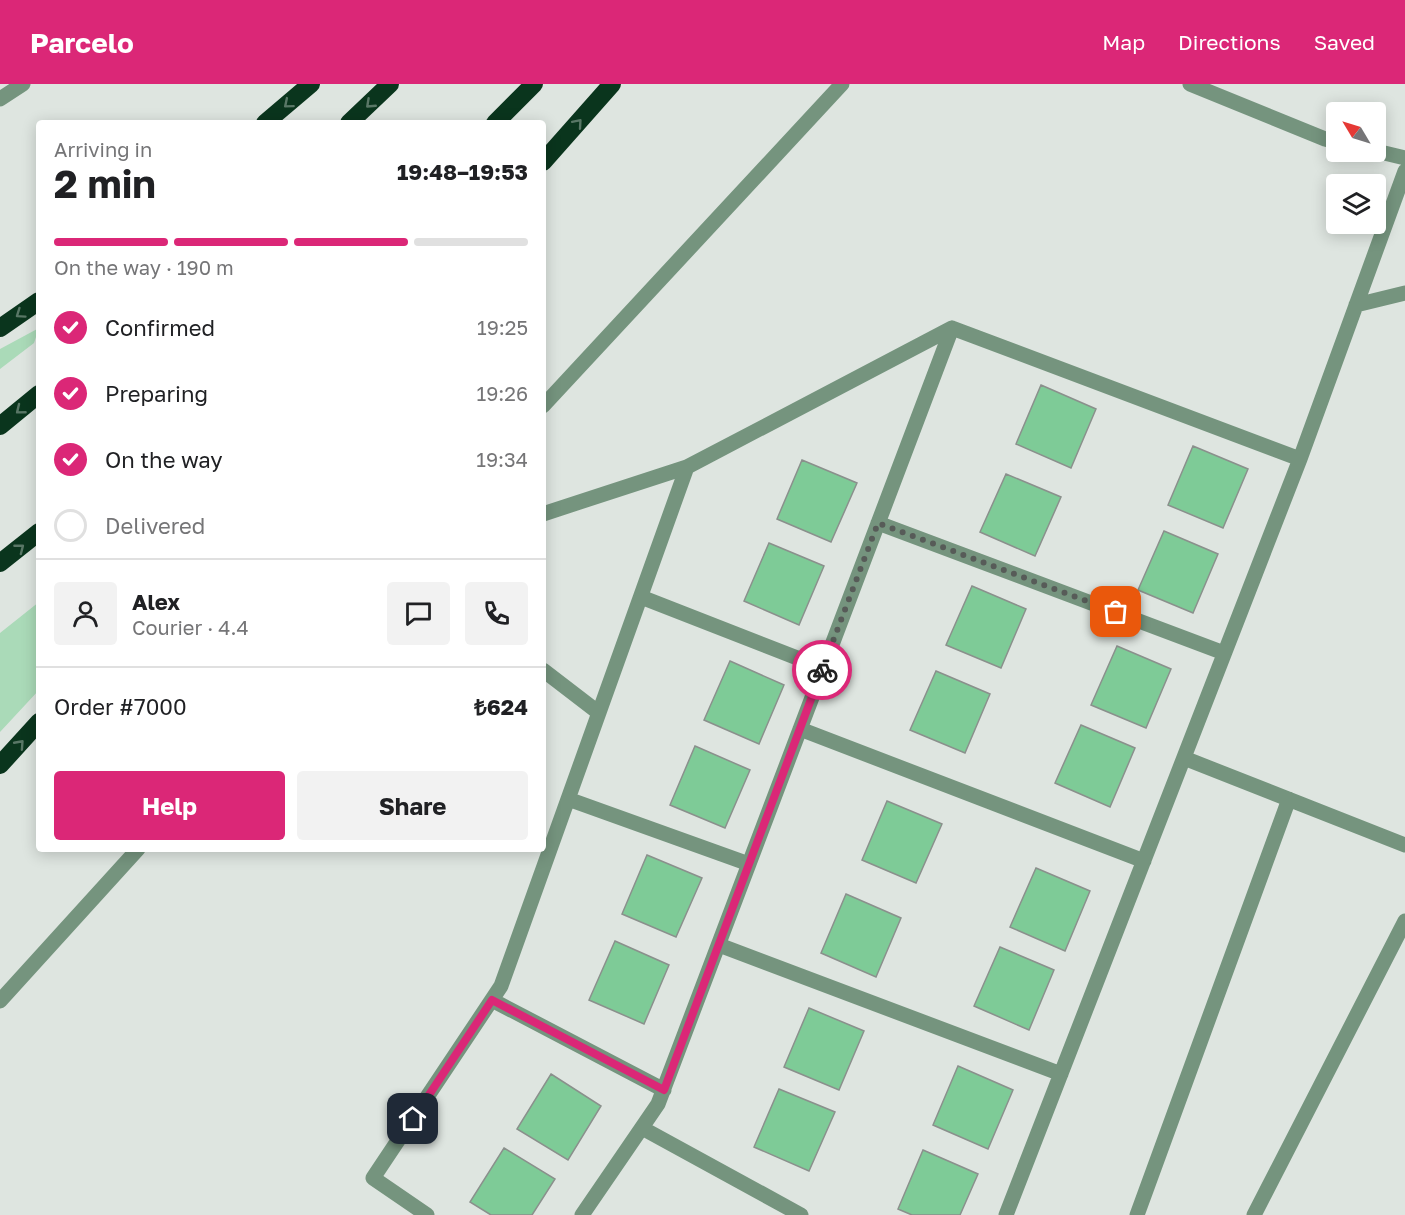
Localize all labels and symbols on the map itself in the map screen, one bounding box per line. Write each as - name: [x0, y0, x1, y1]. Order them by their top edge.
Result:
- one-way arrow: [284, 96, 295, 107]
- one-way arrow: [367, 97, 377, 108]
- north arrow: [1326, 102, 1386, 162]
- one-way arrow: [570, 119, 581, 130]
- one-way arrow: [15, 307, 26, 318]
- one-way arrow: [16, 402, 27, 413]
- one-way arrow: [13, 544, 24, 555]
- pin: [1090, 586, 1141, 637]
- courier: [792, 640, 852, 700]
- one-way arrow: [12, 740, 23, 751]
- pin: [387, 1093, 438, 1144]

